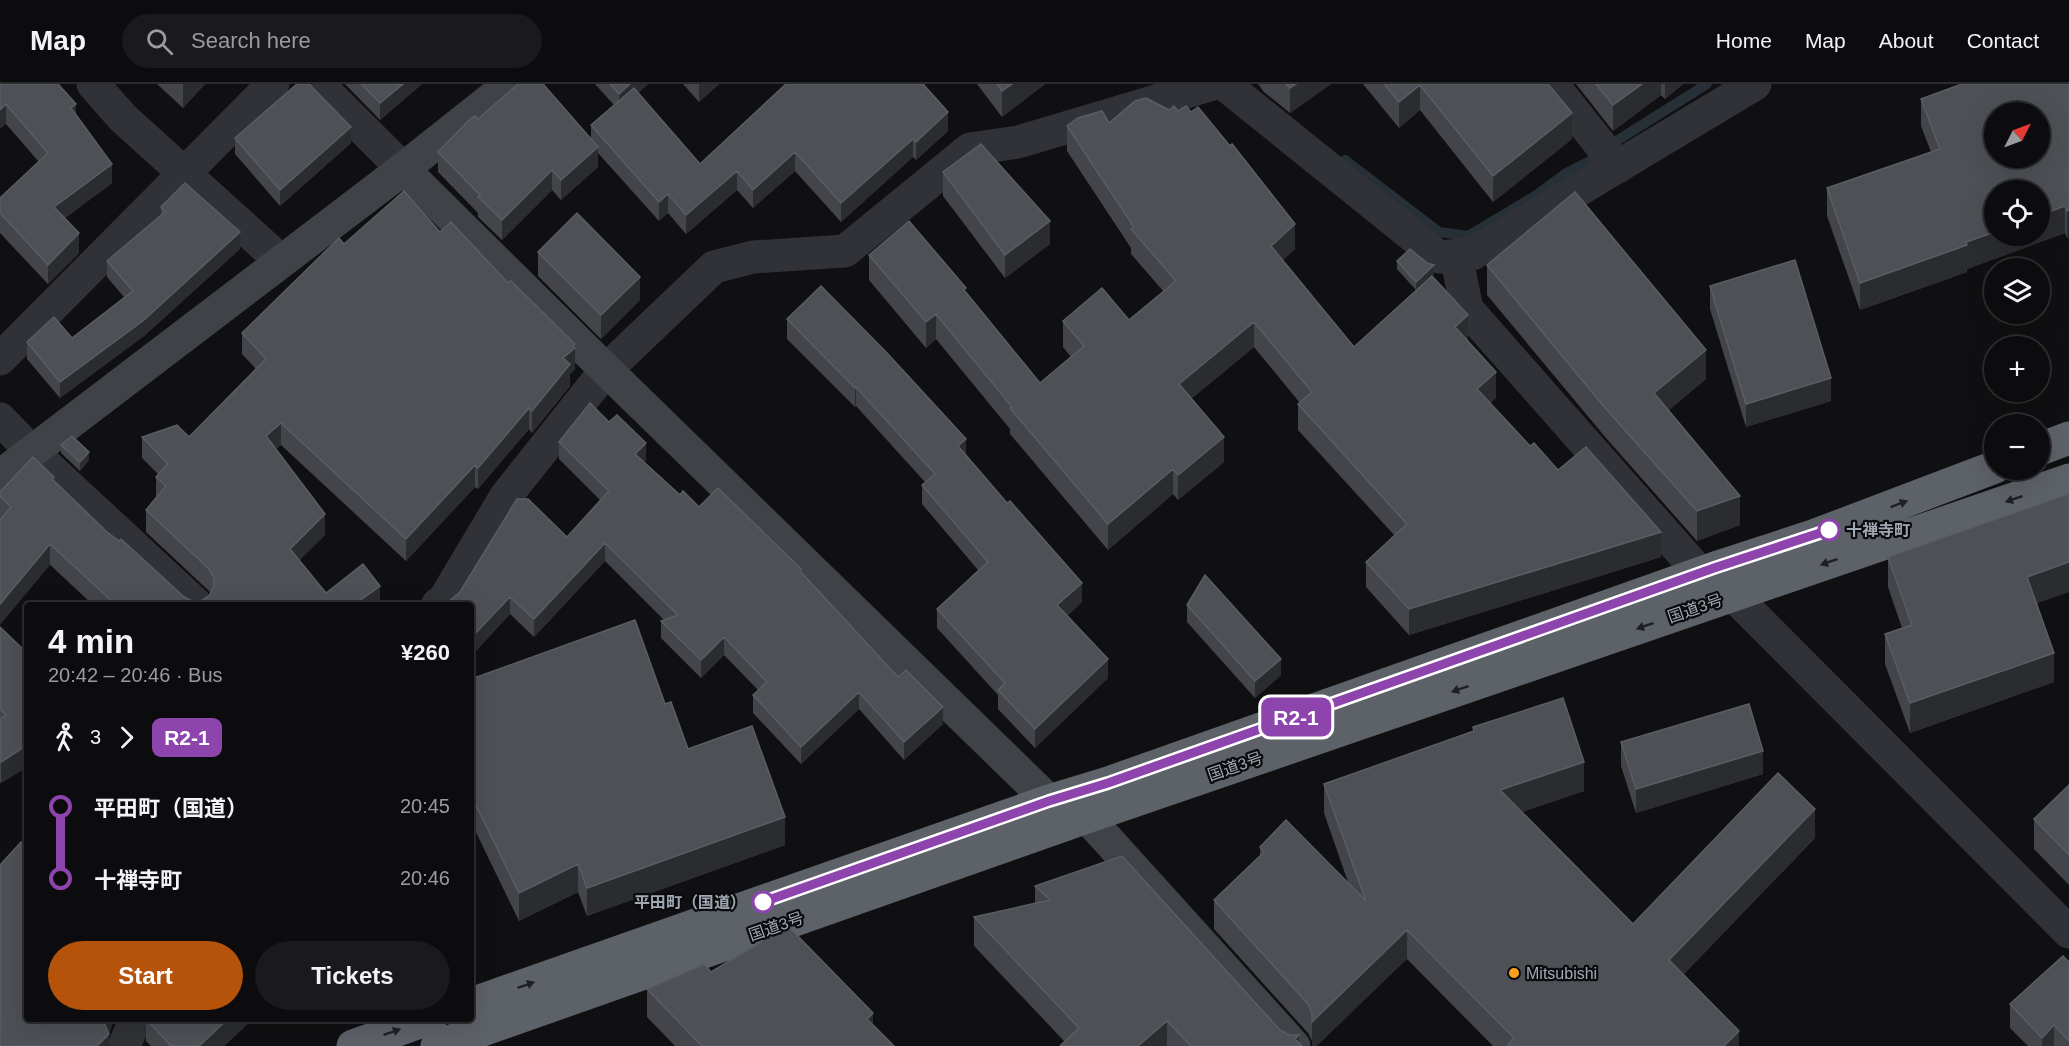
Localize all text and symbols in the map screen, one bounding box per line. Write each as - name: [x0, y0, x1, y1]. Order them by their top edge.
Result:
- search box: [122, 14, 542, 68]
- text: Map: [30, 25, 86, 56]
- icon: search: [143, 25, 176, 58]
- text: Search here: [191, 28, 311, 53]
- text: Home: [1716, 29, 1772, 52]
- text: Map: [1805, 29, 1846, 52]
- text: About: [1879, 29, 1934, 52]
- text: Contact: [1967, 29, 2039, 52]
- north arrow: [1984, 102, 2050, 168]
- map controls: [1984, 102, 2050, 480]
- button: locate: [1984, 180, 2050, 246]
- button: layers: [1984, 258, 2050, 324]
- button: +: [1984, 336, 2050, 402]
- button: −: [1984, 414, 2050, 480]
- one-way arrow: [2005, 494, 2023, 504]
- one-way arrow: [1890, 498, 1908, 508]
- marker: 十禅寺町: [1818, 519, 1840, 541]
- place label: 十禅寺町: [1846, 522, 1910, 539]
- one-way arrow: [1820, 558, 1838, 568]
- street label: 国道3号: [1665, 591, 1725, 626]
- one-way arrow: [1636, 621, 1654, 631]
- text: 4 min: [48, 623, 134, 660]
- text: ¥260: [401, 640, 450, 665]
- text: 20:42 – 20:46 · Bus: [48, 664, 223, 686]
- one-way arrow: [1451, 684, 1469, 694]
- line badge: R2-1: [1254, 698, 1338, 736]
- text: R2-1: [1273, 706, 1319, 729]
- icon: walk: [48, 721, 81, 754]
- icon: forward: [110, 721, 143, 754]
- text: 3: [90, 726, 101, 748]
- text: R2-1: [164, 726, 210, 749]
- street label: 国道3号: [1205, 749, 1265, 784]
- text: 20:45: [400, 795, 450, 817]
- text: 平田町（国道）: [94, 796, 248, 821]
- text: 20:46: [400, 867, 450, 889]
- text: 十禅寺町: [94, 868, 182, 893]
- marker: 平田町（国道）: [752, 891, 774, 913]
- place label: 平田町（国道）: [634, 894, 746, 911]
- street label: 国道3号: [746, 909, 806, 944]
- button: Start: [48, 941, 243, 1010]
- button: Tickets: [255, 941, 450, 1010]
- place label: Mitsubishi: [1526, 965, 1597, 982]
- marker: Mitsubishi: [1507, 966, 1521, 980]
- one-way arrow: [517, 980, 535, 990]
- one-way arrow: [383, 1027, 401, 1037]

